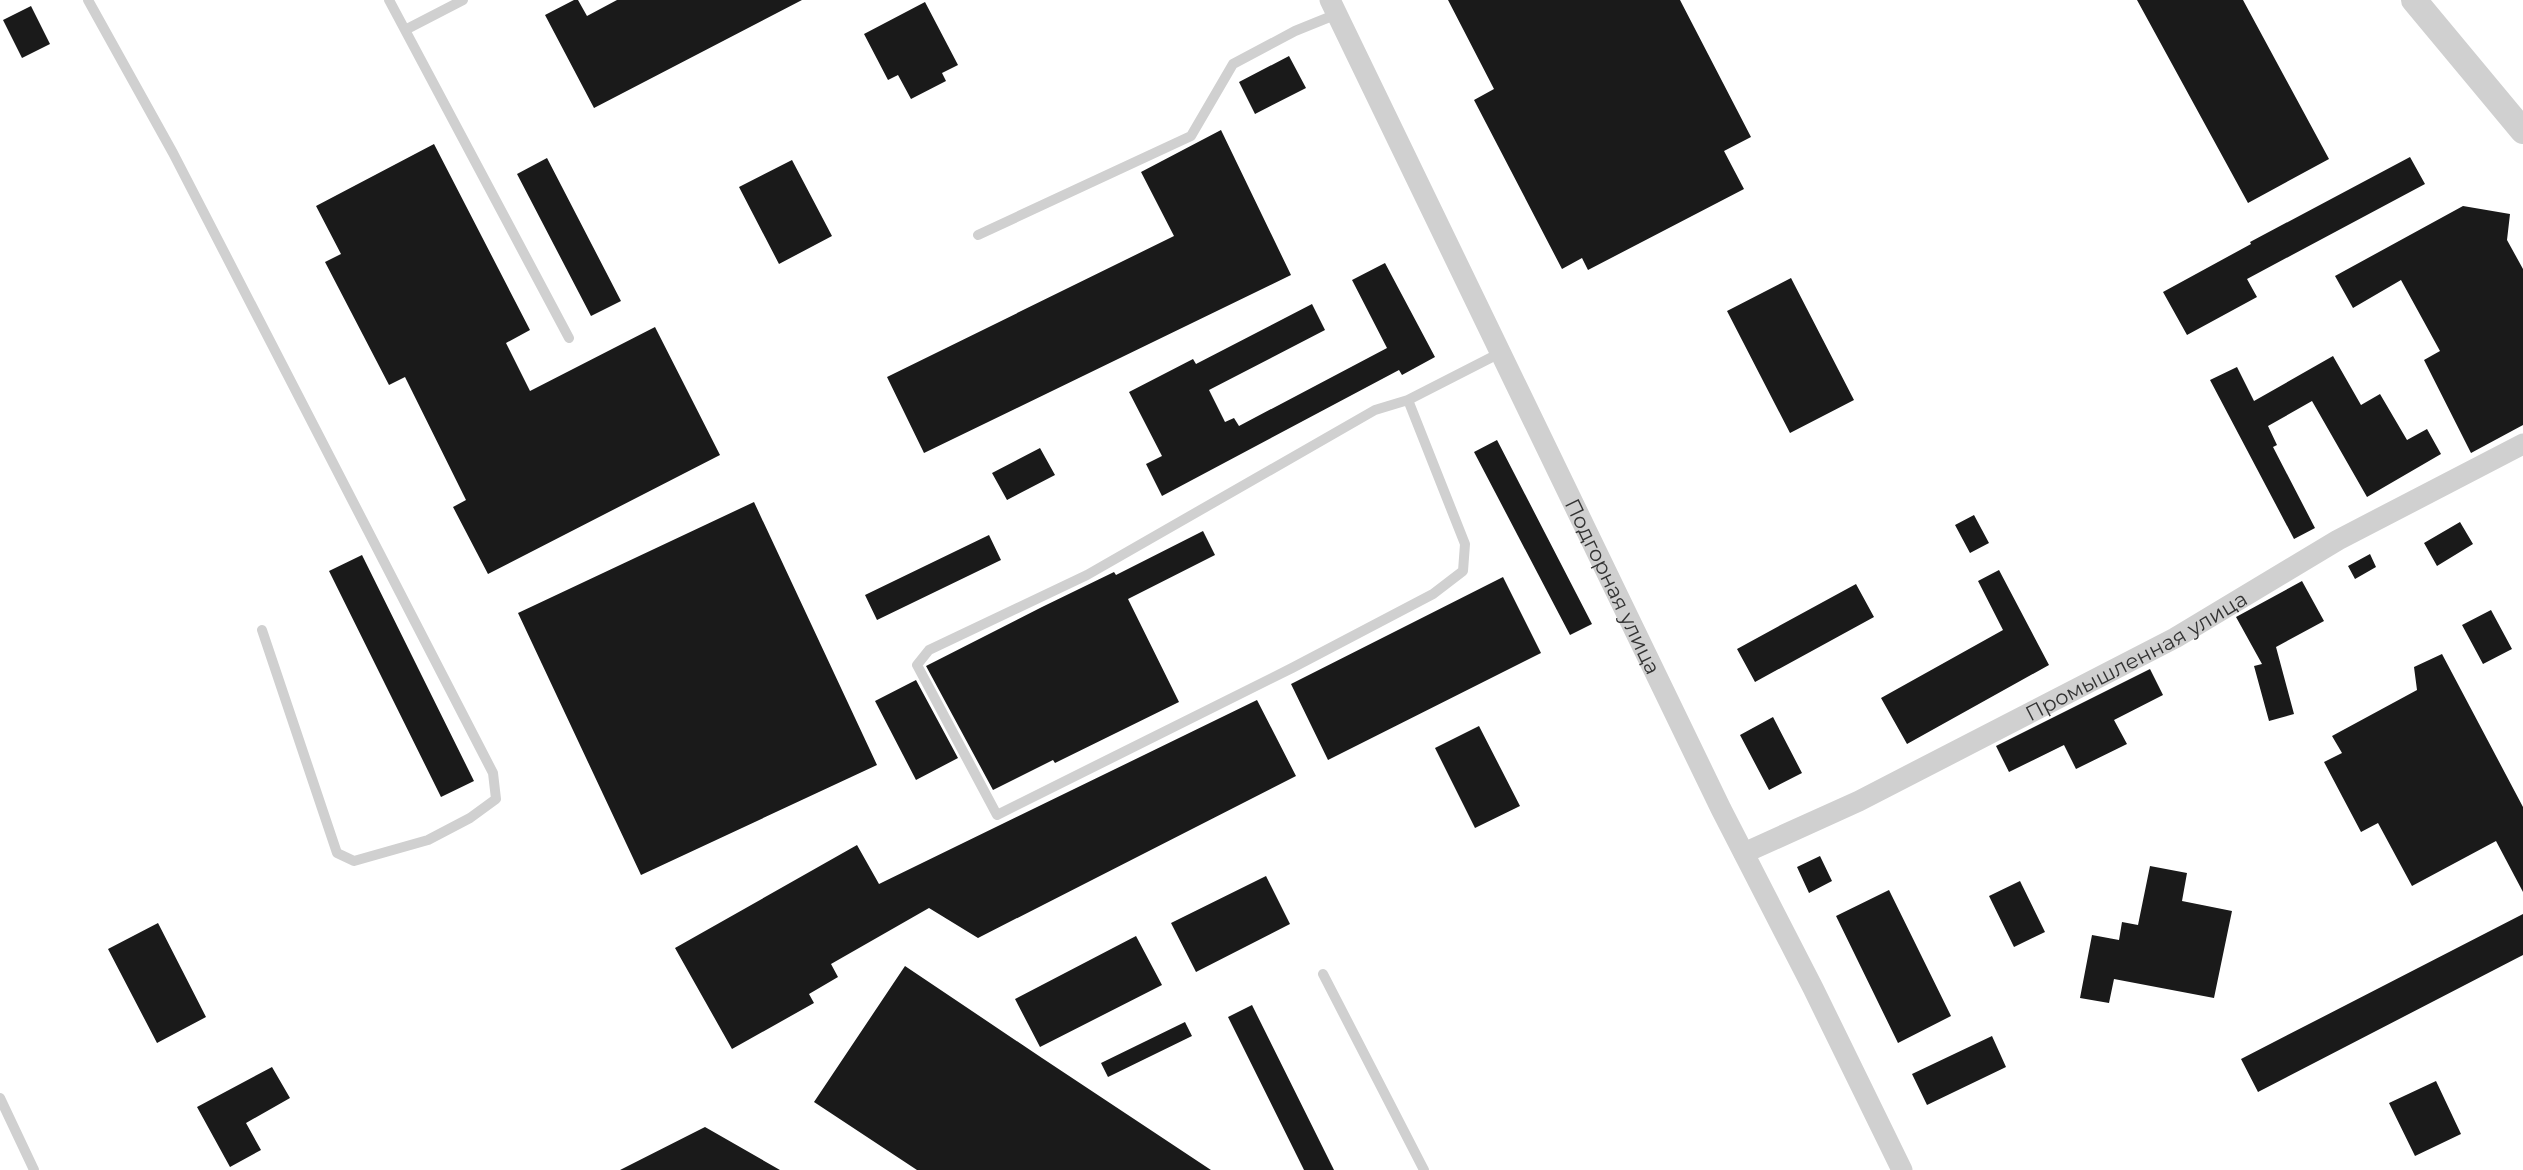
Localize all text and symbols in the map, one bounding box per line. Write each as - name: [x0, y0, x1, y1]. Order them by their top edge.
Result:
- street label: Подгорная улица: [1560, 494, 1666, 678]
- street label: Промышленная улица: [2021, 585, 2251, 726]

